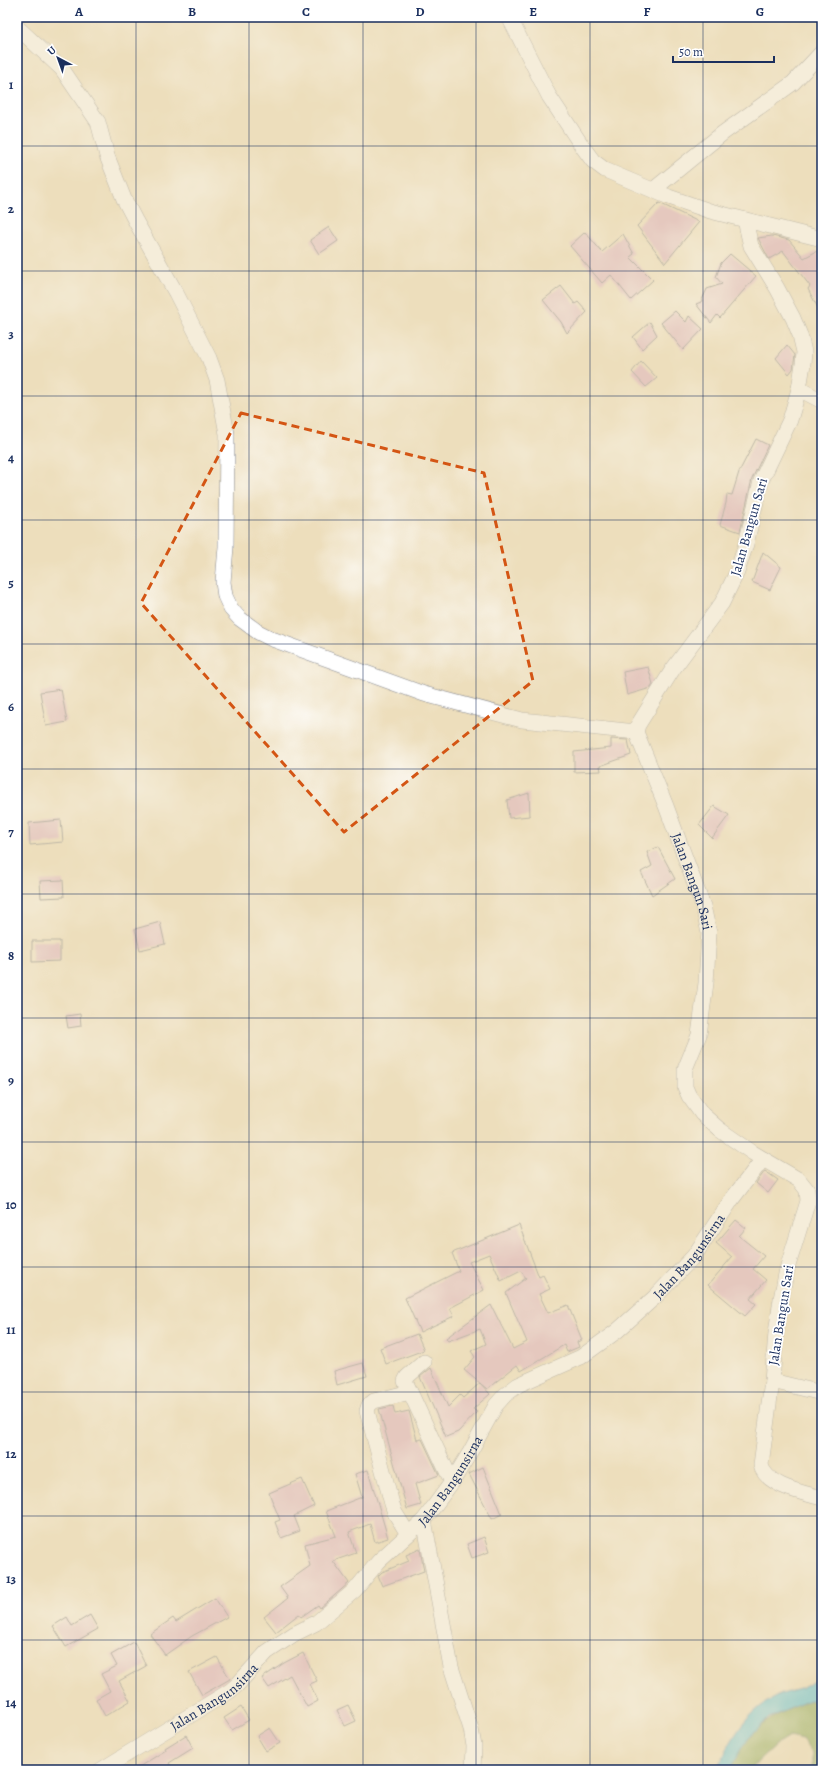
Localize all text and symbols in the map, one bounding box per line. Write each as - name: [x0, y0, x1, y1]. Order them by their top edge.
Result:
- text: A: [74, 3, 84, 20]
- text: B: [188, 3, 196, 20]
- text: C: [302, 3, 310, 20]
- text: D: [415, 3, 425, 20]
- text: E: [529, 3, 537, 20]
- text: F: [644, 3, 651, 20]
- text: G: [756, 3, 764, 20]
- north arrow: [38, 38, 78, 78]
- scale bar: [673, 38, 774, 64]
- text: U: [44, 42, 60, 59]
- text: 50 m: [679, 44, 703, 60]
- text: 1: [9, 76, 14, 93]
- text: 2: [8, 200, 15, 217]
- text: 3: [8, 325, 14, 342]
- text: 4: [8, 449, 14, 466]
- street label: Jalan Bangun Sari: [726, 475, 772, 578]
- text: 5: [8, 574, 14, 591]
- text: 6: [8, 698, 14, 715]
- text: 7: [8, 823, 14, 840]
- street label: Jalan Bangun Sari: [667, 830, 718, 932]
- text: 8: [8, 947, 14, 964]
- text: 9: [8, 1072, 14, 1089]
- text: 10: [5, 1196, 17, 1213]
- street label: Jalan Bangunsirna: [649, 1209, 729, 1303]
- street label: Jalan Bangun Sari: [764, 1263, 798, 1367]
- text: 11: [6, 1321, 16, 1338]
- street label: Jalan Bangunsirna: [414, 1432, 487, 1531]
- text: 12: [6, 1445, 17, 1462]
- text: 13: [6, 1570, 17, 1587]
- street label: Jalan Bangunsirna: [166, 1658, 263, 1735]
- text: 14: [6, 1694, 16, 1711]

